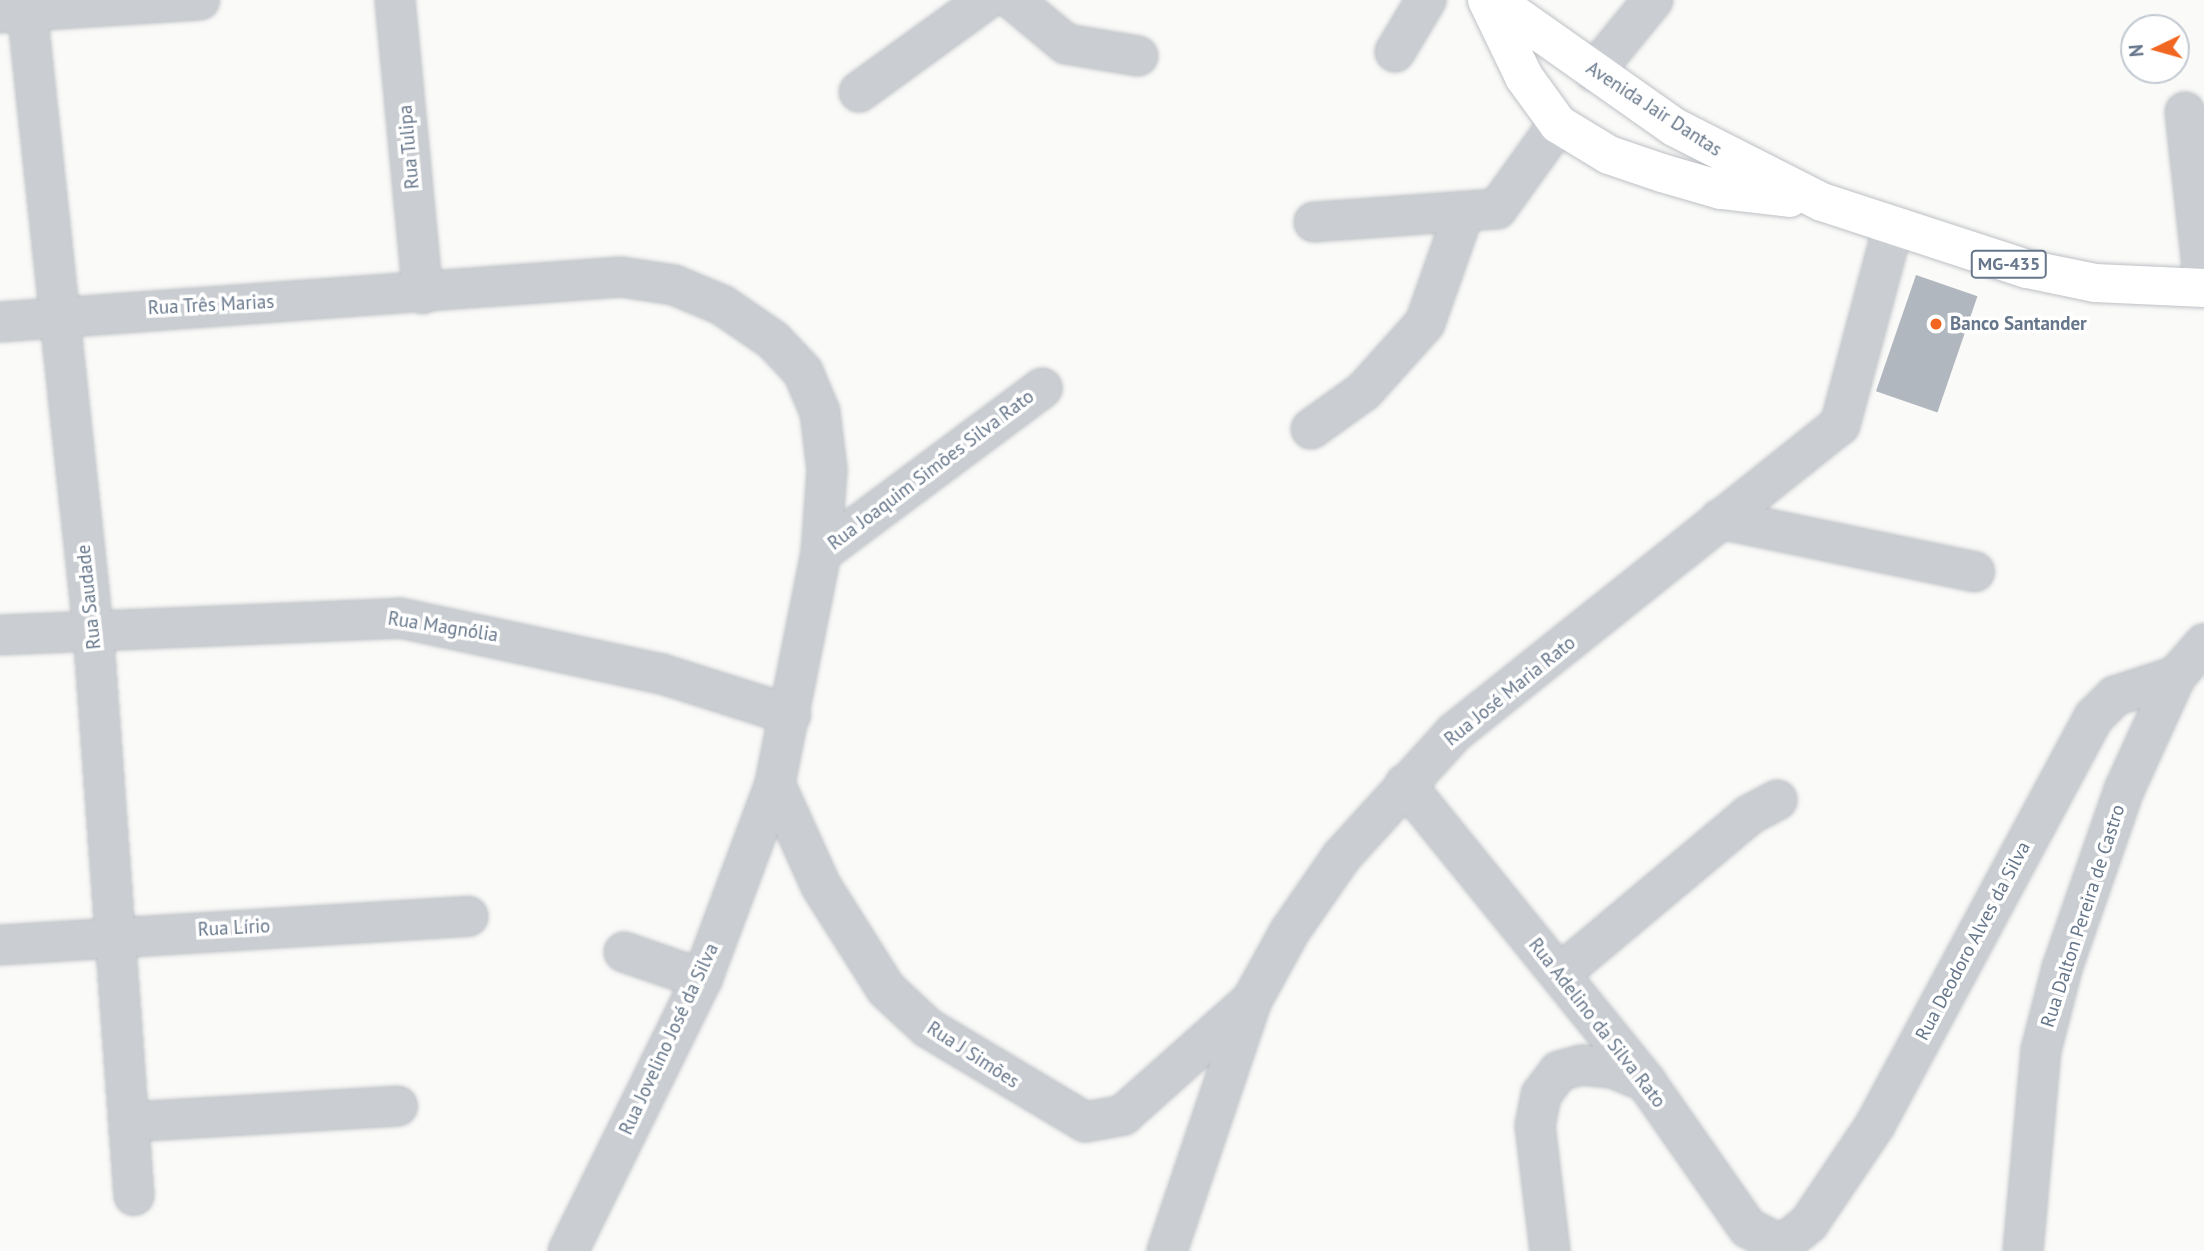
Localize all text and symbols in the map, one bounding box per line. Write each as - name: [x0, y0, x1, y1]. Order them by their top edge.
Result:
- north arrow: [2120, 14, 2190, 84]
- text: N: [2124, 43, 2149, 58]
- street label: Avenida Jair Dantas: [1582, 57, 1726, 161]
- street label: Rua Tulipa: [394, 104, 424, 190]
- road number: MG-435: [1970, 250, 2048, 278]
- street label: Rua Três Marias: [147, 290, 275, 320]
- place label: Banco Santander: [1950, 313, 2087, 335]
- marker: Banco Santander: [1928, 316, 1944, 332]
- street label: Rua Joaquim Simões Silva Rato: [824, 385, 1038, 555]
- street label: Rua Saudade: [72, 544, 106, 650]
- street label: Rua Magnólia: [386, 607, 500, 647]
- street label: Rua José Maria Rato: [1440, 631, 1580, 751]
- street label: Rua Dalton Pereira de Castro: [2036, 802, 2130, 1030]
- street label: Rua Deodoro Alves da Silva: [1911, 837, 2035, 1045]
- street label: Rua Lírio: [197, 915, 271, 941]
- street label: Rua Adelino da Silva Rato: [1524, 934, 1670, 1112]
- street label: Rua Jovelino José da Silva: [615, 940, 723, 1138]
- street label: Rua J Simões: [923, 1017, 1023, 1093]

